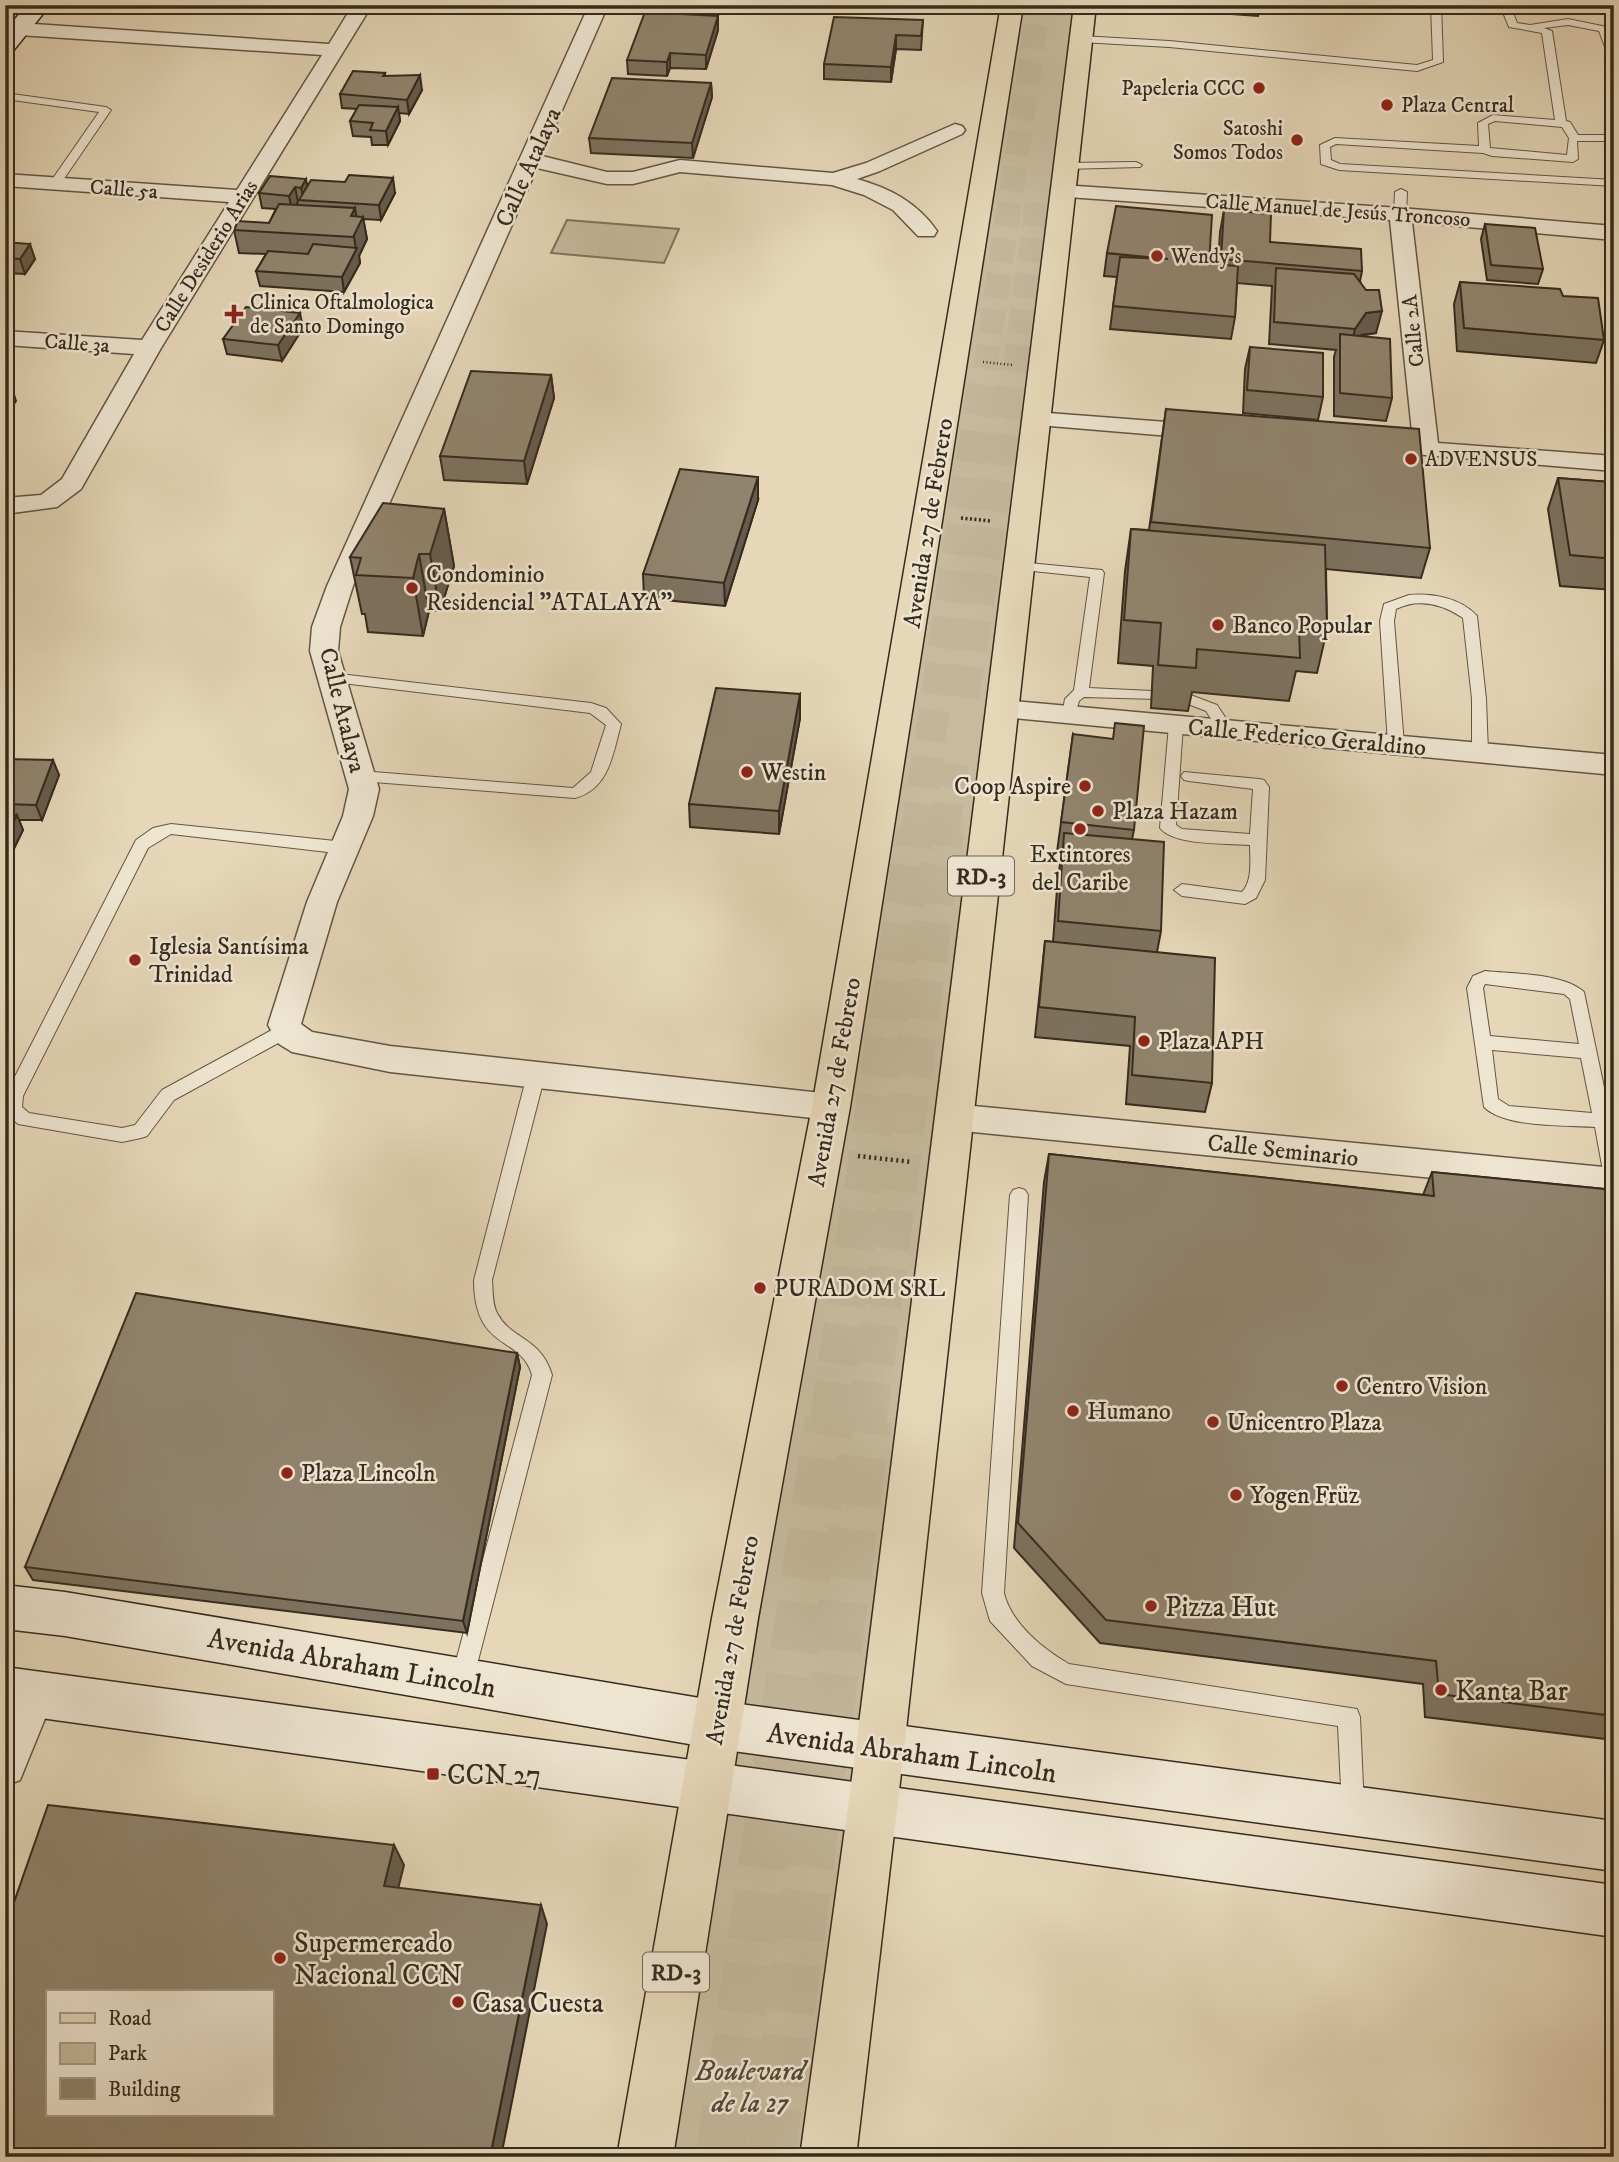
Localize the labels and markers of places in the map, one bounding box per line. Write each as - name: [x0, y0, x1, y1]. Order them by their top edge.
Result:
- place label: Papeleria CCC: [1121, 76, 1245, 102]
- marker: Papeleria CCC: [1251, 80, 1267, 96]
- place label: Plaza Central: [1401, 93, 1515, 119]
- marker: Plaza Central: [1379, 97, 1395, 113]
- place label: Satoshi Somos Todos: [1173, 116, 1283, 166]
- marker: Satoshi Somos Todos: [1289, 132, 1305, 148]
- place label: Wendy's: [1170, 244, 1242, 270]
- marker: Wendy's: [1149, 248, 1165, 264]
- place label: Clinica Oftalmologica de Santo Domingo: [250, 290, 434, 340]
- marker: Clinica Oftalmologica de Santo Domingo: [224, 304, 244, 324]
- place label: ADVENSUS: [1425, 447, 1537, 473]
- marker: ADVENSUS: [1403, 451, 1419, 467]
- place label: Condominio Residencial "ATALAYA": [426, 560, 672, 618]
- marker: Condominio Residencial "ATALAYA": [404, 580, 420, 596]
- place label: Banco Popular: [1232, 611, 1372, 641]
- marker: Banco Popular: [1210, 617, 1226, 633]
- place label: Westin: [760, 758, 827, 788]
- marker: Westin: [739, 764, 755, 780]
- place label: Coop Aspire: [954, 772, 1071, 802]
- marker: Coop Aspire: [1077, 778, 1093, 794]
- place label: Plaza Hazam: [1112, 797, 1238, 827]
- marker: Plaza Hazam: [1090, 803, 1106, 819]
- marker: Extintores del Caribe: [1072, 821, 1088, 837]
- place label: Extintores del Caribe: [1029, 840, 1131, 898]
- place label: Iglesia Santísima Trinidad: [149, 932, 309, 990]
- marker: Iglesia Santísima Trinidad: [127, 952, 143, 968]
- place label: Plaza APH: [1158, 1027, 1264, 1057]
- marker: Plaza APH: [1136, 1033, 1152, 1049]
- place label: PURADOM SRL: [774, 1274, 945, 1304]
- marker: PURADOM SRL: [752, 1280, 768, 1296]
- place label: Centro Vision: [1356, 1372, 1488, 1402]
- marker: Centro Vision: [1334, 1378, 1350, 1394]
- place label: Humano: [1087, 1397, 1171, 1427]
- marker: Humano: [1065, 1403, 1081, 1419]
- place label: Unicentro Plaza: [1227, 1408, 1383, 1438]
- marker: Unicentro Plaza: [1205, 1414, 1221, 1430]
- place label: Plaza Lincoln: [301, 1459, 436, 1489]
- marker: Plaza Lincoln: [279, 1465, 295, 1481]
- place label: Yogen Früz: [1250, 1481, 1360, 1511]
- marker: Yogen Früz: [1228, 1487, 1244, 1503]
- place label: Pizza Hut: [1165, 1590, 1276, 1625]
- marker: Pizza Hut: [1143, 1598, 1159, 1614]
- place label: Kanta Bar: [1455, 1674, 1569, 1709]
- marker: Kanta Bar: [1433, 1682, 1449, 1698]
- place label: CCN 27: [447, 1758, 541, 1793]
- marker: CCN 27: [425, 1766, 441, 1782]
- place label: Supermercado Nacional CCN: [294, 1926, 462, 1993]
- marker: Supermercado Nacional CCN: [272, 1950, 288, 1966]
- place label: Casa Cuesta: [472, 1986, 604, 2021]
- marker: Casa Cuesta: [450, 1994, 466, 2010]

